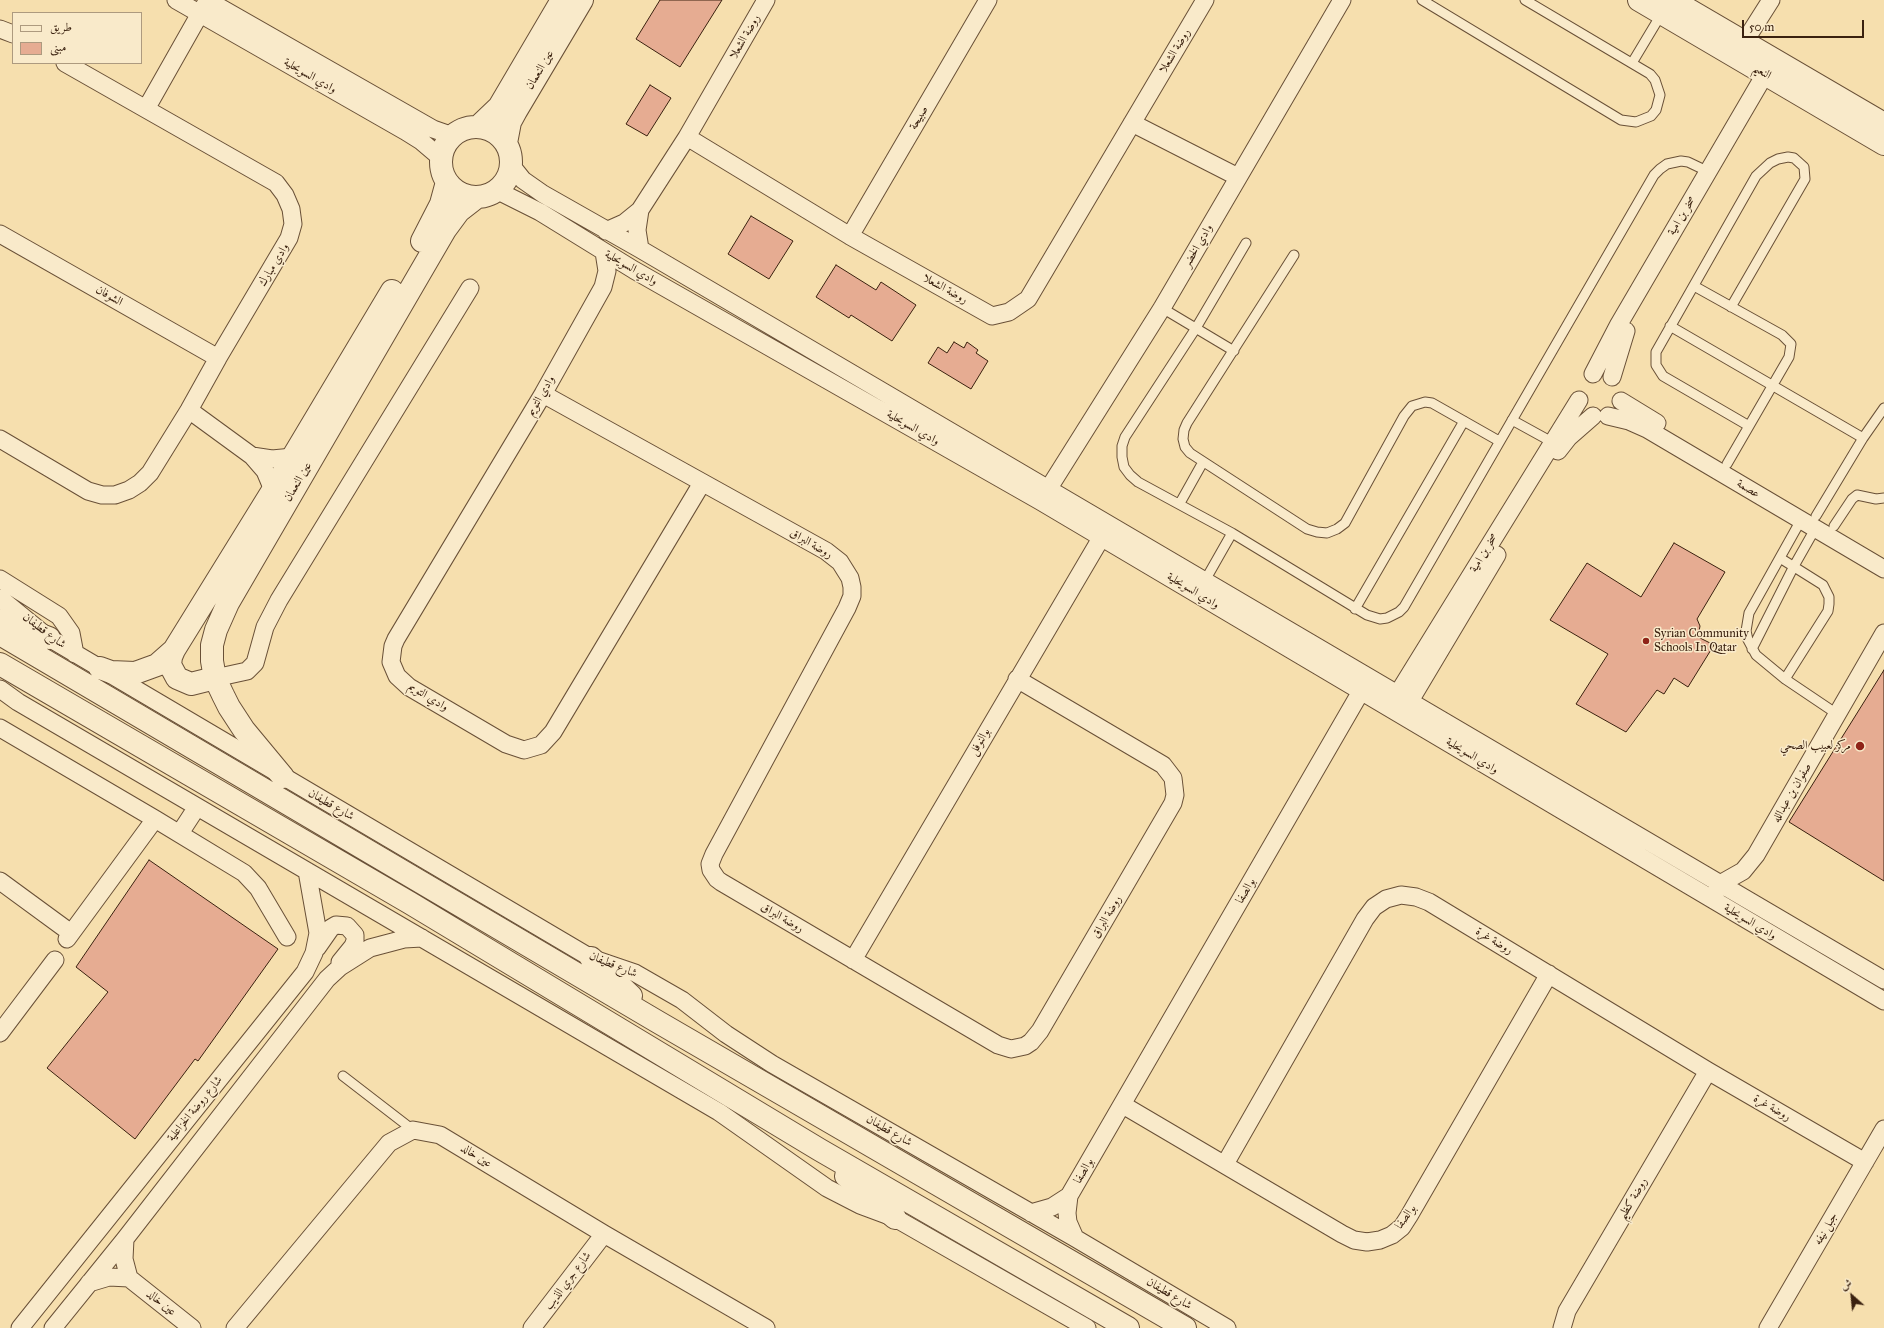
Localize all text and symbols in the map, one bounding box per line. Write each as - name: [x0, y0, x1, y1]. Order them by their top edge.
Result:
- legend: [12, 12, 142, 64]
- street label: روضة الشعلا: [726, 12, 764, 62]
- scale bar: [1744, 12, 1866, 38]
- text: طريق: [50, 20, 72, 34]
- text: 50 m: [1749, 20, 1774, 34]
- street label: روضة الشعلا: [1156, 26, 1194, 76]
- text: مبنى: [50, 40, 66, 54]
- street label: عين النعمان: [523, 48, 557, 92]
- street label: وادي السويحلية: [281, 55, 339, 97]
- street label: النعيم: [1750, 61, 1774, 83]
- street label: صبيحة: [906, 103, 932, 133]
- street label: صخر بن امية: [1665, 194, 1699, 238]
- street label: وادي الخضر: [1180, 222, 1216, 270]
- street label: وادي مبارك: [256, 241, 292, 289]
- street label: وادي السويحلية: [602, 247, 660, 289]
- street label: روضة الشعلا: [920, 271, 970, 307]
- street label: الشوفان: [93, 283, 125, 309]
- street label: وادي التويم: [524, 373, 558, 419]
- street label: وادي السويحلية: [884, 407, 942, 449]
- street label: عين النعمان: [281, 460, 315, 504]
- street label: عصمة: [1734, 477, 1762, 501]
- street label: روضة البراق: [787, 526, 835, 562]
- street label: صخر بن امية: [1467, 531, 1501, 575]
- street label: وادي السويحلية: [1164, 570, 1222, 612]
- street label: شارع قطيفان: [19, 610, 69, 652]
- place label: Syrian Community Schools In Qatar: [1654, 627, 1749, 655]
- marker: Syrian Community Schools In Qatar: [1641, 636, 1651, 646]
- street label: وادي التويم: [405, 679, 451, 715]
- street label: بوالنوفل: [966, 726, 994, 758]
- street label: وادي السويحلية: [1443, 735, 1501, 777]
- place label: مركز لعبيب الصحي: [1780, 739, 1851, 753]
- marker: مركز لعبيب الصحي: [1854, 740, 1866, 752]
- street label: صفوان بن عبدالله: [1769, 761, 1815, 825]
- street label: شارع قطيفان: [305, 786, 357, 824]
- street label: بوالصفا: [1233, 876, 1259, 906]
- street label: روضة البراق: [1089, 893, 1125, 941]
- street label: روضة البراق: [758, 900, 806, 936]
- street label: وادي السويحلية: [1721, 901, 1779, 943]
- street label: روضة غرة: [1473, 924, 1515, 958]
- street label: شارع قطيفان: [587, 949, 639, 981]
- street label: شارع روضة الخزاعلية: [164, 1073, 226, 1145]
- street label: روضة غرة: [1751, 1092, 1793, 1124]
- street label: شارع قطيفان: [863, 1112, 915, 1150]
- street label: عين خالد: [458, 1141, 494, 1171]
- street label: بوالصفا: [1071, 1156, 1097, 1186]
- street label: روضة كظيم: [1615, 1175, 1651, 1223]
- street label: بوالصفا: [1392, 1202, 1420, 1232]
- street label: جبل نيفه: [1811, 1210, 1841, 1248]
- street label: شارع جري الذيب: [542, 1249, 594, 1313]
- street label: شارع قطيفان: [1144, 1275, 1194, 1313]
- north arrow: [1832, 1276, 1872, 1316]
- text: ش: [1839, 1277, 1854, 1293]
- street label: عين خالد: [143, 1287, 179, 1319]

